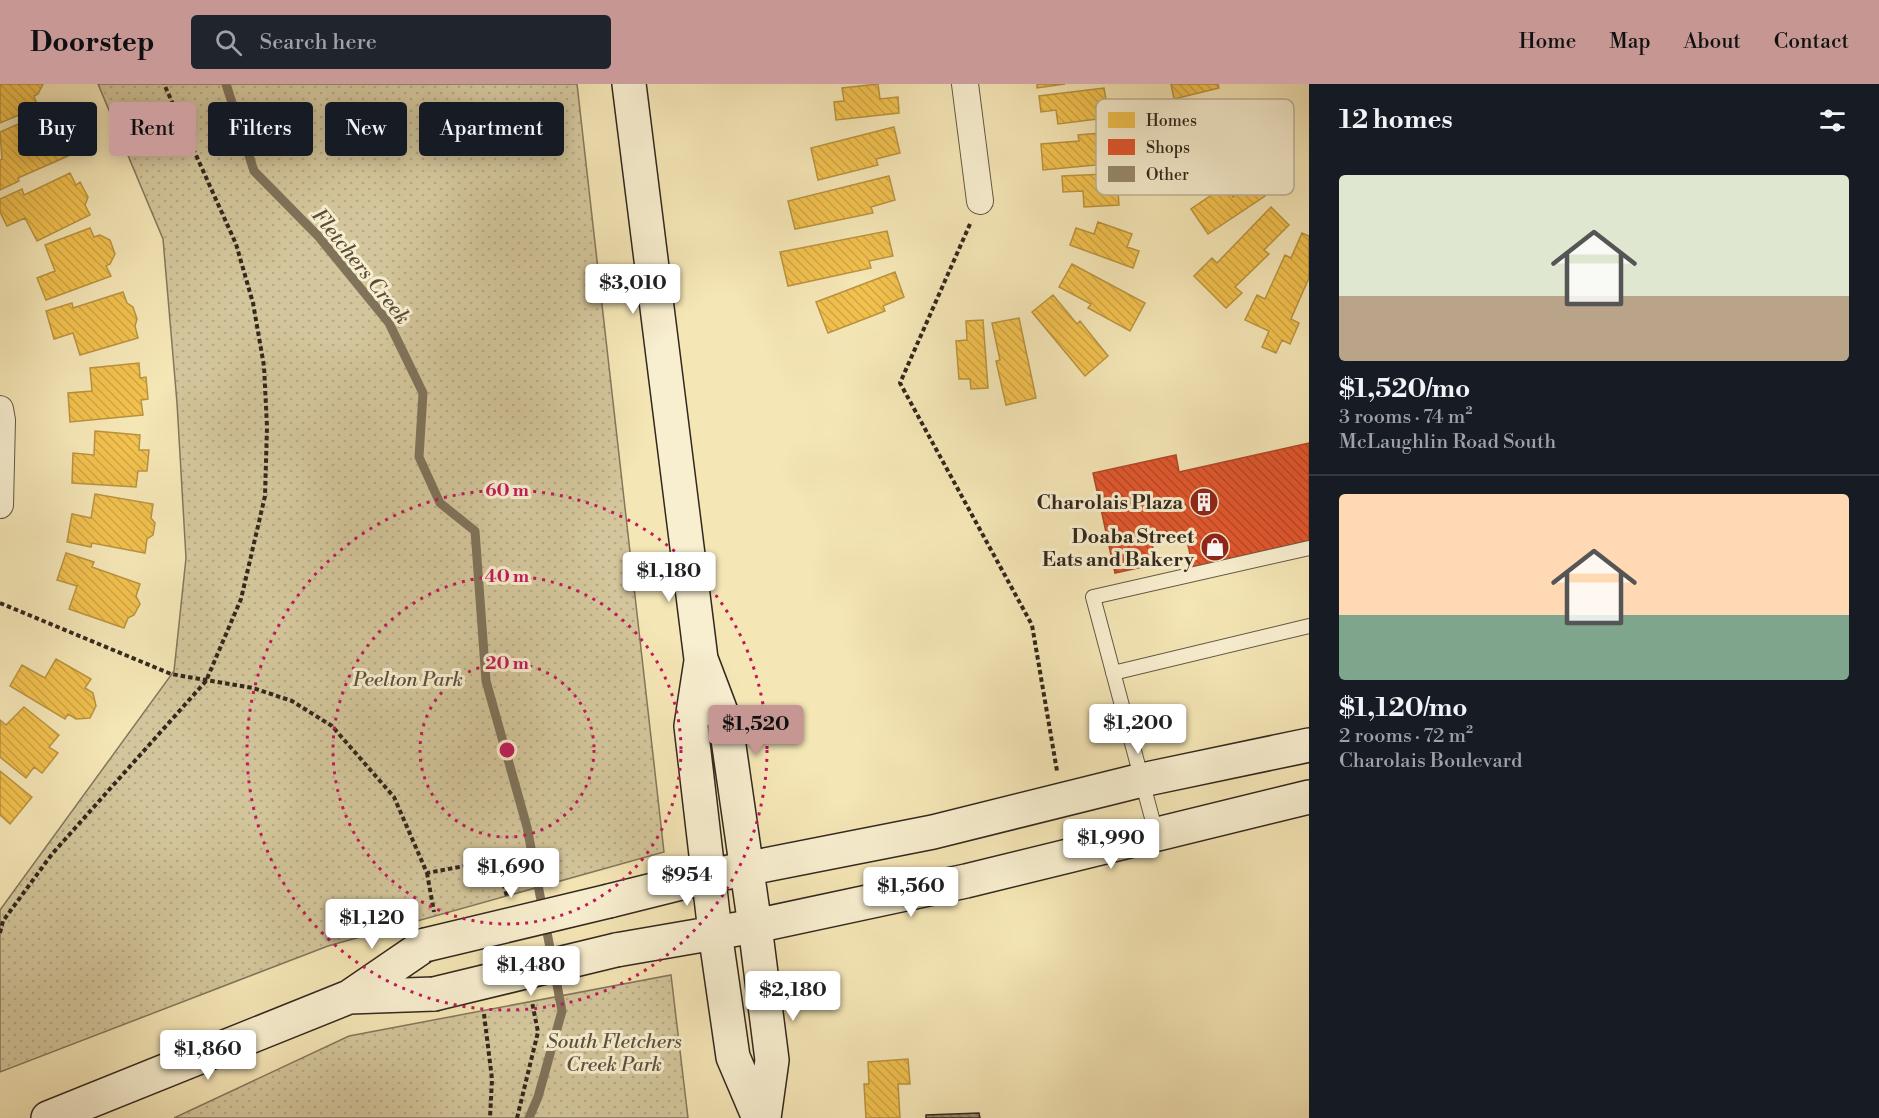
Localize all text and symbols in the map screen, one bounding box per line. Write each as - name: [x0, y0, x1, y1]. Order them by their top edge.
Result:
- search box: [191, 15, 611, 69]
- text: Doorstep: [30, 25, 155, 60]
- icon: search: [212, 26, 245, 59]
- text: Search here: [260, 29, 377, 56]
- text: Home: [1519, 29, 1576, 55]
- text: Map: [1609, 29, 1651, 55]
- text: About: [1684, 29, 1741, 55]
- text: Contact: [1774, 29, 1849, 55]
- legend: [1096, 99, 1294, 195]
- chip: Buy: [18, 102, 97, 156]
- chip: Rent: [109, 102, 196, 156]
- chip: Filters: [208, 102, 313, 156]
- chip: New: [325, 102, 407, 156]
- chip: Apartment: [419, 102, 564, 156]
- text: 12 homes: [1339, 104, 1453, 136]
- icon: filters: [1816, 104, 1849, 137]
- text: Homes: [1146, 111, 1197, 131]
- text: Shops: [1146, 138, 1190, 158]
- text: Other: [1146, 165, 1189, 185]
- water label: Fletchers Creek: [305, 203, 415, 330]
- icon: home: [1540, 214, 1648, 322]
- pin: $3,010: [584, 264, 682, 315]
- text: $3,010: [599, 271, 667, 296]
- text: $1,520/mo: [1339, 373, 1470, 405]
- text: 3 rooms · 74 m²: [1339, 405, 1472, 430]
- text: McLaughlin Road South: [1339, 430, 1556, 455]
- text: 60 m: [485, 479, 529, 502]
- building icon: Charolais Plaza: [1188, 486, 1220, 518]
- place label: Charolais Plaza: [1037, 491, 1183, 516]
- place label: Doaba Street Eats and Bakery: [1042, 525, 1195, 573]
- shop icon: Doaba Street Eats and Bakery: [1199, 531, 1231, 563]
- icon: home: [1540, 533, 1648, 641]
- pin: $1,180: [620, 552, 718, 603]
- text: $1,180: [637, 559, 701, 584]
- text: 40 m: [485, 565, 530, 588]
- text: 20 m: [485, 652, 529, 675]
- park label: Peelton Park: [352, 668, 463, 693]
- text: $1,120/mo: [1339, 692, 1468, 724]
- pin: $1,200: [1089, 704, 1187, 755]
- pin: $1,520: [707, 705, 805, 756]
- text: $1,200: [1103, 711, 1173, 736]
- text: $1,520: [722, 712, 790, 737]
- text: 2 rooms · 72 m²: [1339, 724, 1473, 749]
- centre of rings: [497, 740, 517, 760]
- text: Charolais Boulevard: [1339, 749, 1522, 774]
- pin: $1,990: [1062, 819, 1160, 870]
- text: $1,990: [1077, 826, 1145, 851]
- pin: $1,690: [462, 848, 560, 899]
- text: $1,690: [477, 855, 545, 880]
- pin: $954: [651, 856, 723, 907]
- text: $954: [662, 863, 712, 888]
- pin: $1,560: [862, 867, 960, 918]
- text: $1,560: [877, 874, 945, 899]
- pin: $1,120: [323, 899, 421, 950]
- text: $1,120: [339, 906, 405, 931]
- pin: $1,480: [482, 946, 580, 997]
- text: $1,480: [497, 953, 565, 978]
- pin: $2,180: [744, 971, 842, 1022]
- text: $2,180: [759, 978, 827, 1003]
- pin: $1,860: [159, 1030, 257, 1081]
- park label: South Fletchers Creek Park: [546, 1030, 682, 1078]
- text: $1,860: [174, 1037, 242, 1062]

